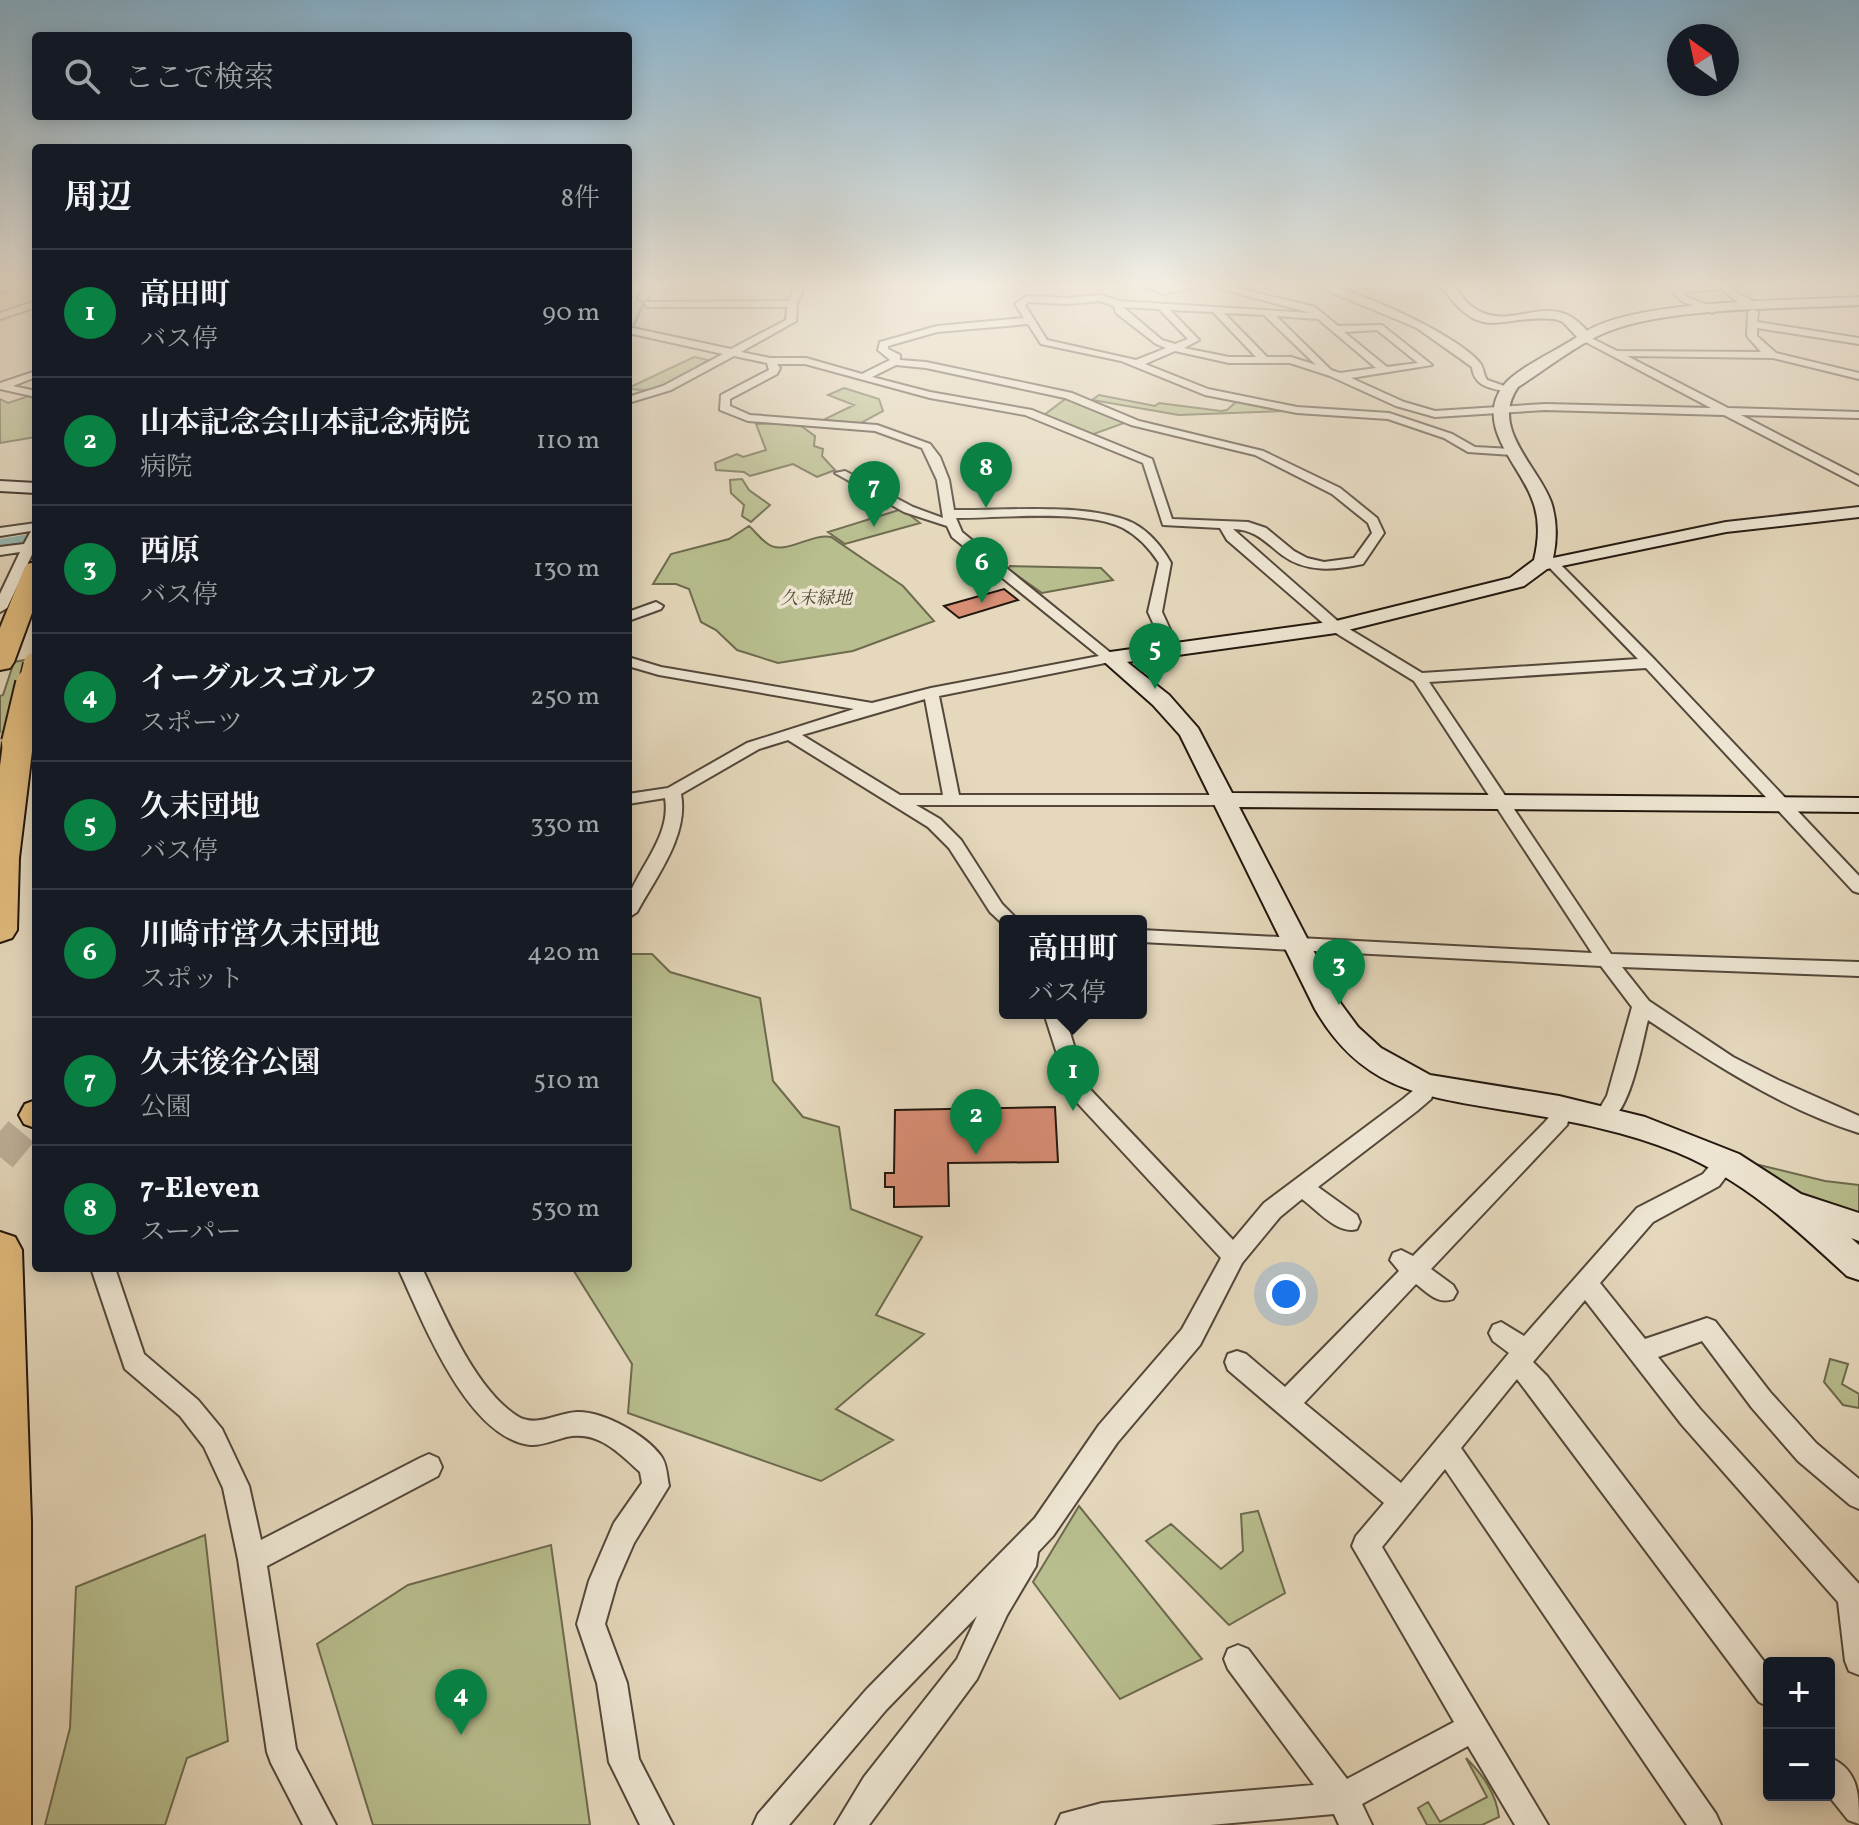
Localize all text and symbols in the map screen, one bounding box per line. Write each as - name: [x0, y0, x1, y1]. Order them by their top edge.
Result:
- north arrow: [1667, 24, 1739, 96]
- search box: [32, 32, 632, 120]
- icon: search: [60, 54, 104, 98]
- text: ここで検索: [124, 58, 274, 100]
- text: 周辺: [64, 176, 132, 223]
- text: 8件: [561, 181, 600, 217]
- text: 高田町: [140, 275, 230, 317]
- text: 1: [85, 295, 95, 331]
- text: 90 m: [542, 295, 600, 331]
- text: バス停: [140, 322, 218, 358]
- text: 山本記念会山本記念病院: [140, 403, 470, 445]
- text: 2: [83, 423, 97, 459]
- text: 110 m: [536, 423, 600, 459]
- pin: 8: [960, 442, 1012, 508]
- text: 病院: [140, 450, 192, 486]
- pin: 7: [848, 461, 900, 527]
- text: 西原: [140, 531, 200, 573]
- pin: 6: [956, 537, 1008, 603]
- text: 3: [83, 551, 97, 587]
- text: 130 m: [533, 551, 600, 587]
- text: バス停: [140, 578, 218, 614]
- park label: 久末緑地: [780, 587, 854, 612]
- pin: 5: [1129, 623, 1181, 689]
- text: イーグルスゴルフ: [140, 659, 378, 701]
- text: 4: [82, 679, 98, 715]
- text: 250 m: [530, 679, 600, 715]
- text: スポーツ: [140, 706, 243, 742]
- text: 久末団地: [140, 787, 260, 829]
- text: 5: [84, 807, 96, 843]
- text: 330 m: [530, 807, 600, 843]
- text: バス停: [140, 834, 218, 870]
- text: 川崎市営久末団地: [140, 915, 380, 957]
- popup: [999, 915, 1147, 1019]
- text: 高田町: [1028, 929, 1118, 971]
- text: 6: [83, 935, 97, 971]
- text: 420 m: [527, 935, 600, 971]
- pin: 3: [1313, 939, 1365, 1005]
- text: スポット: [140, 962, 244, 998]
- text: バス停: [1028, 976, 1106, 1012]
- text: 久末後谷公園: [140, 1043, 320, 1085]
- pin: 1: [1047, 1045, 1099, 1111]
- text: 7: [84, 1063, 96, 1099]
- text: 510 m: [534, 1063, 600, 1099]
- pin: 2: [950, 1089, 1002, 1155]
- text: 公園: [140, 1090, 192, 1126]
- text: 7-Eleven: [140, 1168, 260, 1210]
- text: 8: [83, 1191, 97, 1227]
- text: 530 m: [531, 1191, 600, 1227]
- text: スーパー: [140, 1215, 241, 1251]
- your location: [1266, 1274, 1306, 1314]
- map controls: [1763, 1657, 1835, 1801]
- button: +: [1763, 1657, 1835, 1729]
- pin: 4: [435, 1669, 487, 1735]
- button: −: [1763, 1729, 1835, 1801]

